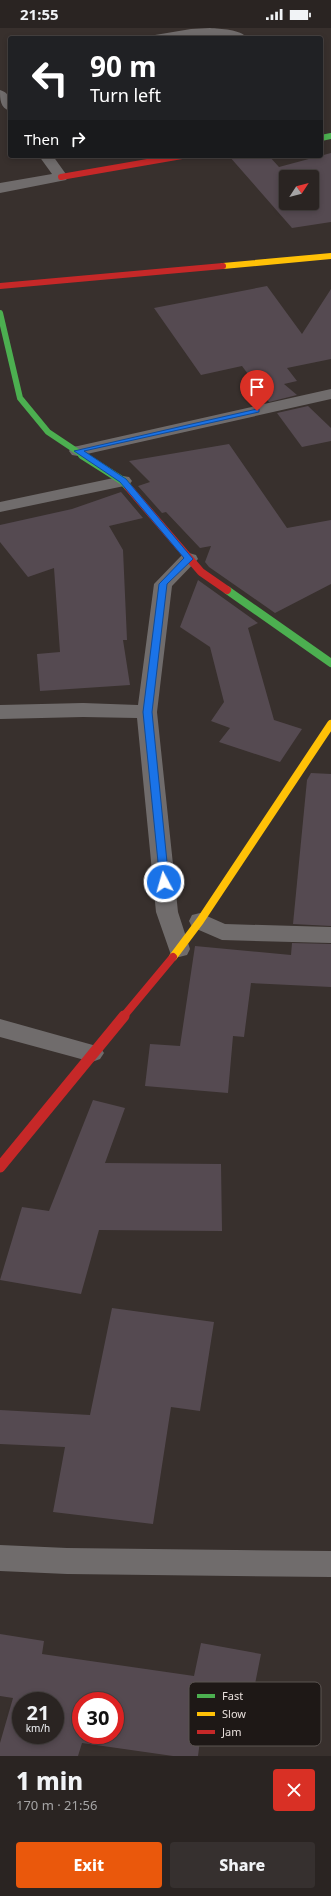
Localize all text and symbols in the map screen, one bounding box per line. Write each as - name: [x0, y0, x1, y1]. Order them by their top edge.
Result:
- text: 21:55: [20, 4, 59, 24]
- text: 90 m: [90, 47, 157, 85]
- icon: left: [24, 52, 76, 104]
- text: Turn left: [90, 83, 161, 107]
- icon: right: [67, 128, 89, 150]
- text: Then: [24, 129, 59, 149]
- north arrow: [279, 170, 319, 210]
- map controls: [279, 170, 319, 210]
- pin: [240, 370, 274, 411]
- icon: arrive: [246, 376, 268, 398]
- position arrow: [143, 861, 185, 903]
- legend: [189, 1682, 321, 1746]
- text: Fast: [222, 1688, 243, 1703]
- speed limit sign: 30: [72, 1692, 124, 1744]
- text: 21: [27, 1699, 49, 1726]
- text: Slow: [222, 1706, 246, 1721]
- text: km/h: [26, 1721, 50, 1735]
- text: Jam: [221, 1724, 241, 1739]
- text: 1 min: [16, 1764, 83, 1797]
- button: close: [273, 1769, 315, 1811]
- text: 170 m · 21:56: [16, 1796, 97, 1814]
- button: Exit: [16, 1842, 162, 1888]
- button: Share: [170, 1842, 315, 1888]

